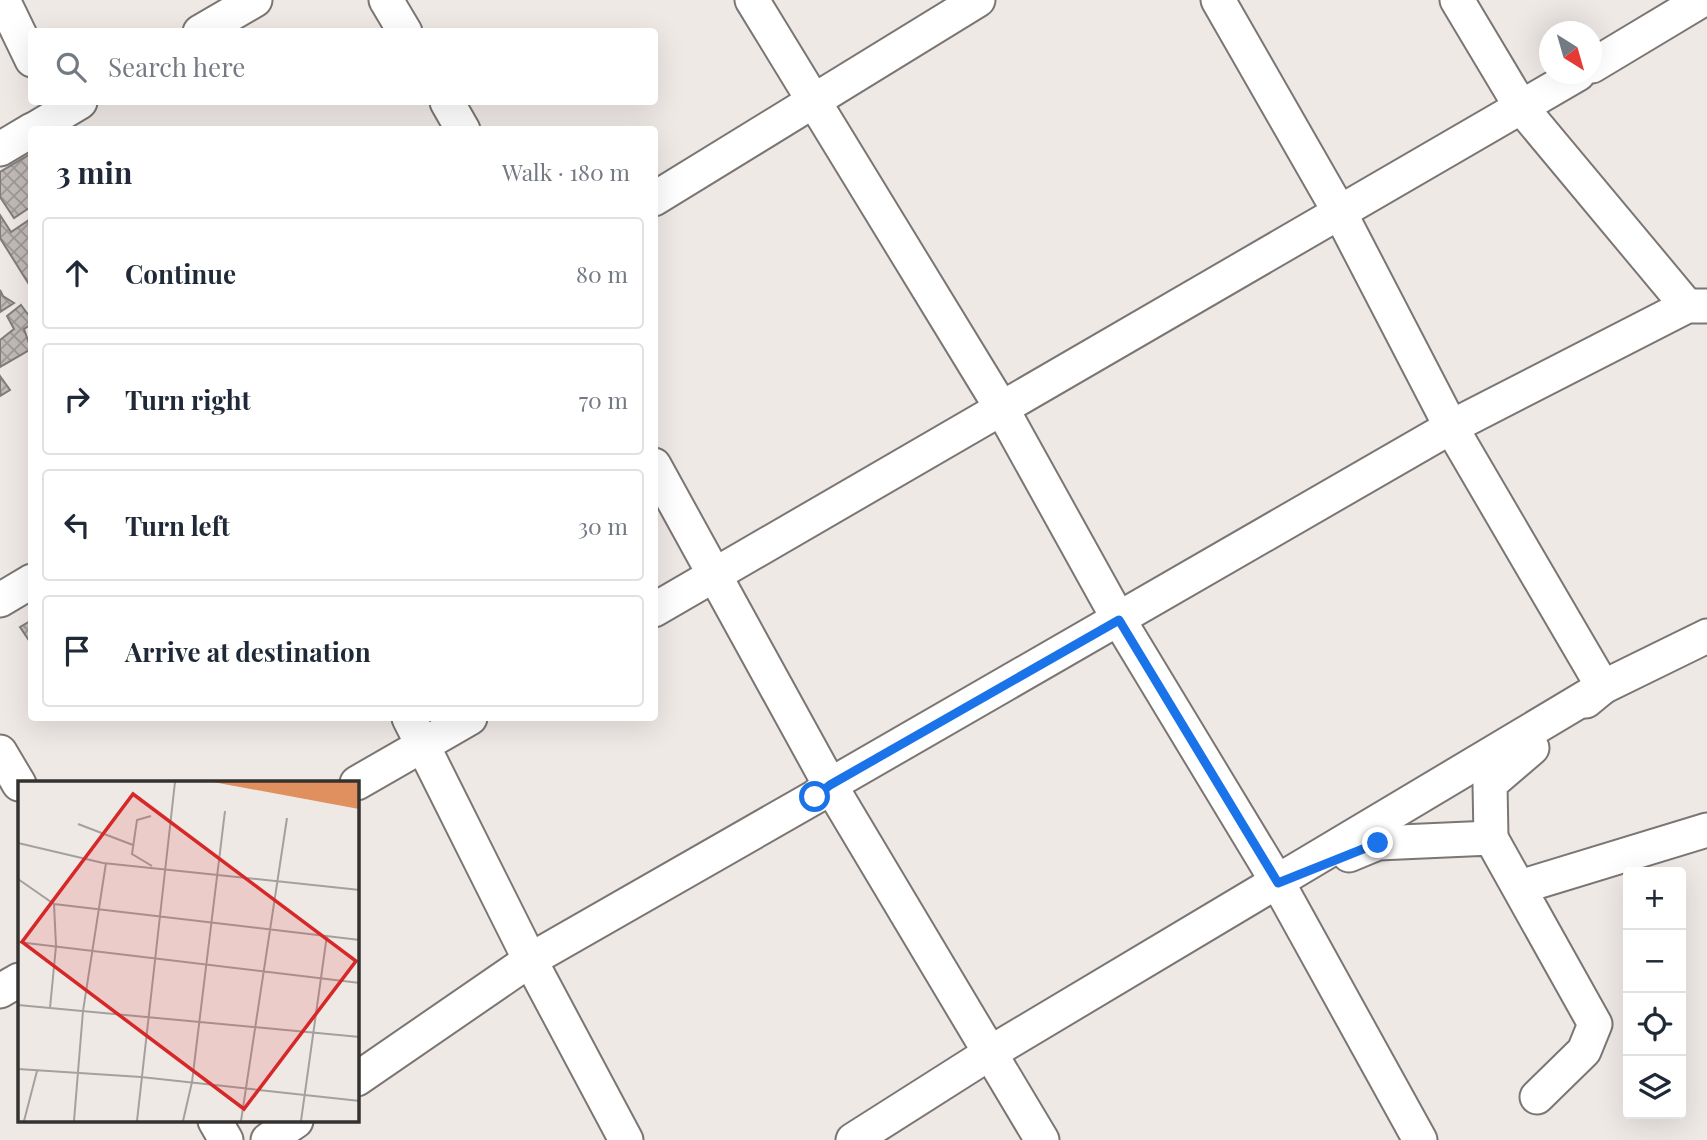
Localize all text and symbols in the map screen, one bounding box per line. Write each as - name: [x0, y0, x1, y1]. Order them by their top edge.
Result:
- north arrow: [1539, 21, 1602, 84]
- search box: [28, 28, 658, 105]
- icon: search: [52, 48, 90, 86]
- text: Search here: [108, 49, 245, 84]
- text: 3 min: [56, 152, 132, 192]
- text: Walk · 180 m: [502, 156, 630, 187]
- icon: ahead: [58, 254, 96, 292]
- text: Continue: [125, 256, 236, 291]
- text: 80 m: [576, 258, 628, 289]
- icon: right: [58, 380, 96, 418]
- text: Turn right: [125, 382, 251, 417]
- text: 70 m: [579, 384, 628, 415]
- icon: left: [58, 506, 96, 544]
- text: Turn left: [125, 508, 230, 543]
- text: 30 m: [578, 510, 628, 541]
- icon: arrive: [58, 632, 96, 670]
- text: Arrive at destination: [125, 634, 371, 669]
- inset map: [18, 781, 359, 1122]
- route start: [799, 781, 830, 812]
- route end: [1362, 827, 1393, 858]
- map controls: [1623, 867, 1686, 1119]
- button: +: [1623, 867, 1686, 930]
- button: −: [1623, 930, 1686, 993]
- button: locate: [1623, 993, 1686, 1056]
- button: layers: [1623, 1056, 1686, 1119]

